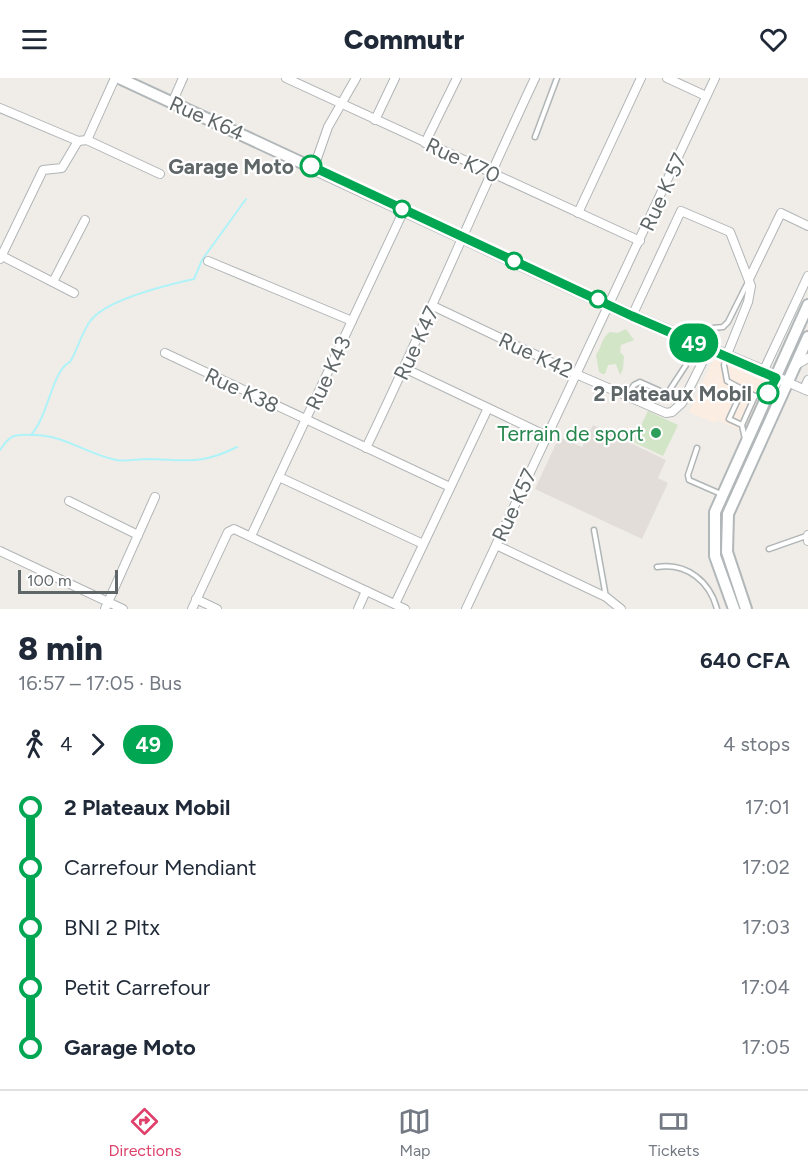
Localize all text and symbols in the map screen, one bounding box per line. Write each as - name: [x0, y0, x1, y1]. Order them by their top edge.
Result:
- icon: menu: [18, 23, 51, 56]
- text: Commutr: [344, 23, 464, 56]
- icon: heart: [757, 23, 790, 56]
- street label: Rue K64: [166, 90, 248, 146]
- street label: Rue K70: [422, 132, 504, 188]
- street label: Rue K 57: [634, 149, 692, 235]
- place label: Garage Moto: [168, 154, 294, 179]
- marker: Garage Moto: [300, 155, 322, 177]
- unlabelled marker: [393, 200, 411, 218]
- unlabelled marker: [505, 252, 523, 270]
- unlabelled marker: [589, 290, 607, 308]
- street label: Rue K47: [388, 302, 444, 384]
- line badge: 49: [667, 324, 721, 362]
- street label: Rue K42: [495, 327, 577, 383]
- text: 49: [681, 331, 707, 356]
- street label: Rue K43: [300, 332, 356, 414]
- street label: Rue K38: [201, 362, 283, 418]
- place label: 2 Plateaux Mobil: [593, 381, 752, 406]
- marker: 2 Plateaux Mobil: [757, 382, 779, 404]
- place label: Terrain de sport: [497, 421, 644, 446]
- marker: Terrain de sport: [649, 426, 663, 440]
- street label: Rue K57: [486, 465, 542, 545]
- scale bar: [18, 567, 118, 594]
- text: 100 m: [27, 571, 72, 590]
- text: 8 min: [18, 629, 103, 668]
- text: 640 CFA: [700, 647, 790, 674]
- text: 16:57 – 17:05 · Bus: [18, 671, 182, 695]
- icon: walk: [18, 728, 51, 761]
- icon: forward: [81, 728, 114, 761]
- text: 4: [60, 732, 72, 756]
- text: 49: [135, 732, 161, 757]
- text: 4 stops: [723, 732, 790, 756]
- text: 2 Plateaux Mobil: [64, 794, 230, 821]
- text: 17:01: [745, 795, 790, 819]
- text: Carrefour Mendiant: [64, 854, 257, 881]
- text: 17:02: [742, 855, 790, 879]
- text: BNI 2 Pltx: [64, 914, 160, 941]
- text: 17:03: [742, 915, 790, 939]
- text: Petit Carrefour: [64, 974, 210, 1001]
- text: 17:04: [741, 975, 790, 999]
- text: Garage Moto: [64, 1034, 196, 1061]
- text: 17:05: [742, 1035, 790, 1059]
- tab: Directions: [109, 1105, 181, 1160]
- tab: Map: [398, 1105, 431, 1160]
- tab: Tickets: [648, 1105, 699, 1160]

